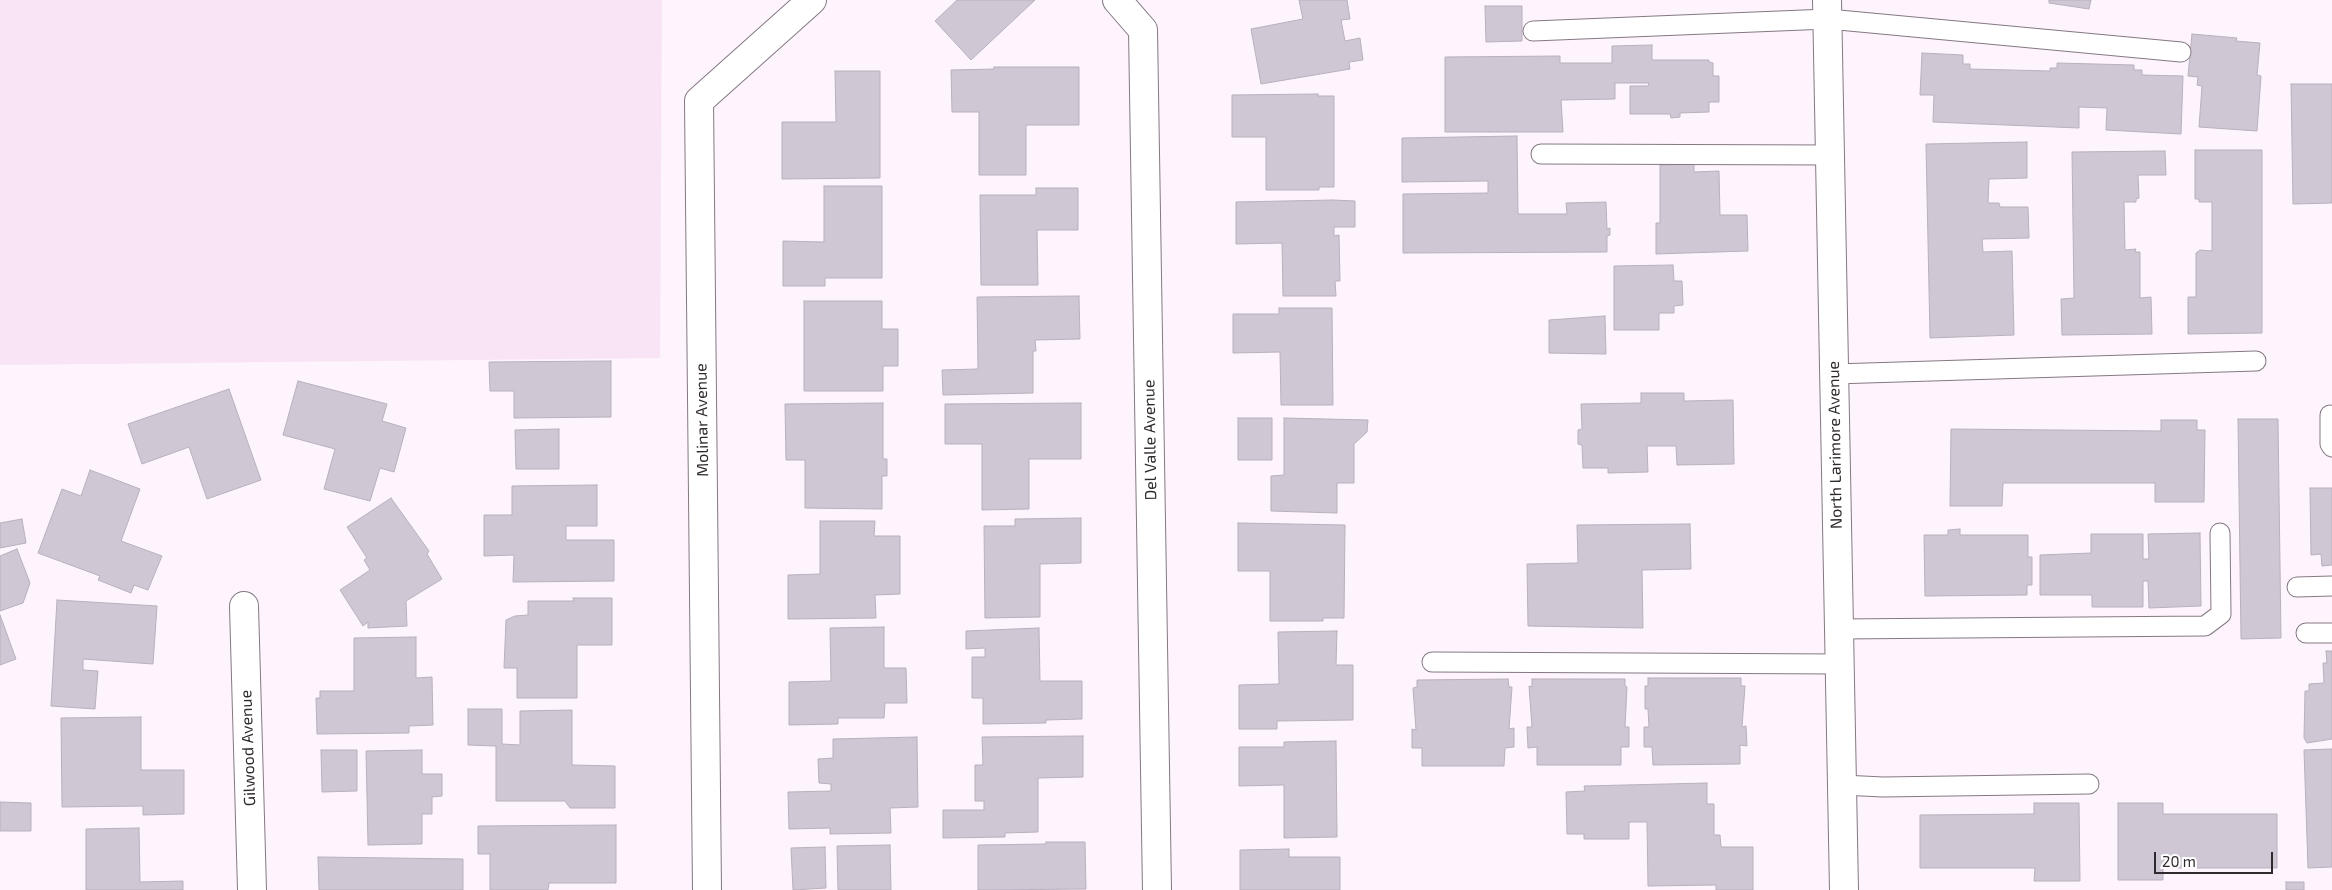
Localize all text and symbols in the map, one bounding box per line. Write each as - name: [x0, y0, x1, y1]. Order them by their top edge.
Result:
- street label: North Larimore Avenue: [1824, 361, 1846, 529]
- street label: Molinar Avenue: [691, 363, 713, 477]
- street label: Del Valle Avenue: [1139, 379, 1161, 501]
- street label: Gilwood Avenue: [236, 690, 260, 806]
- scale bar: [2157, 842, 2276, 874]
- text: 20 m: [2162, 852, 2196, 870]

